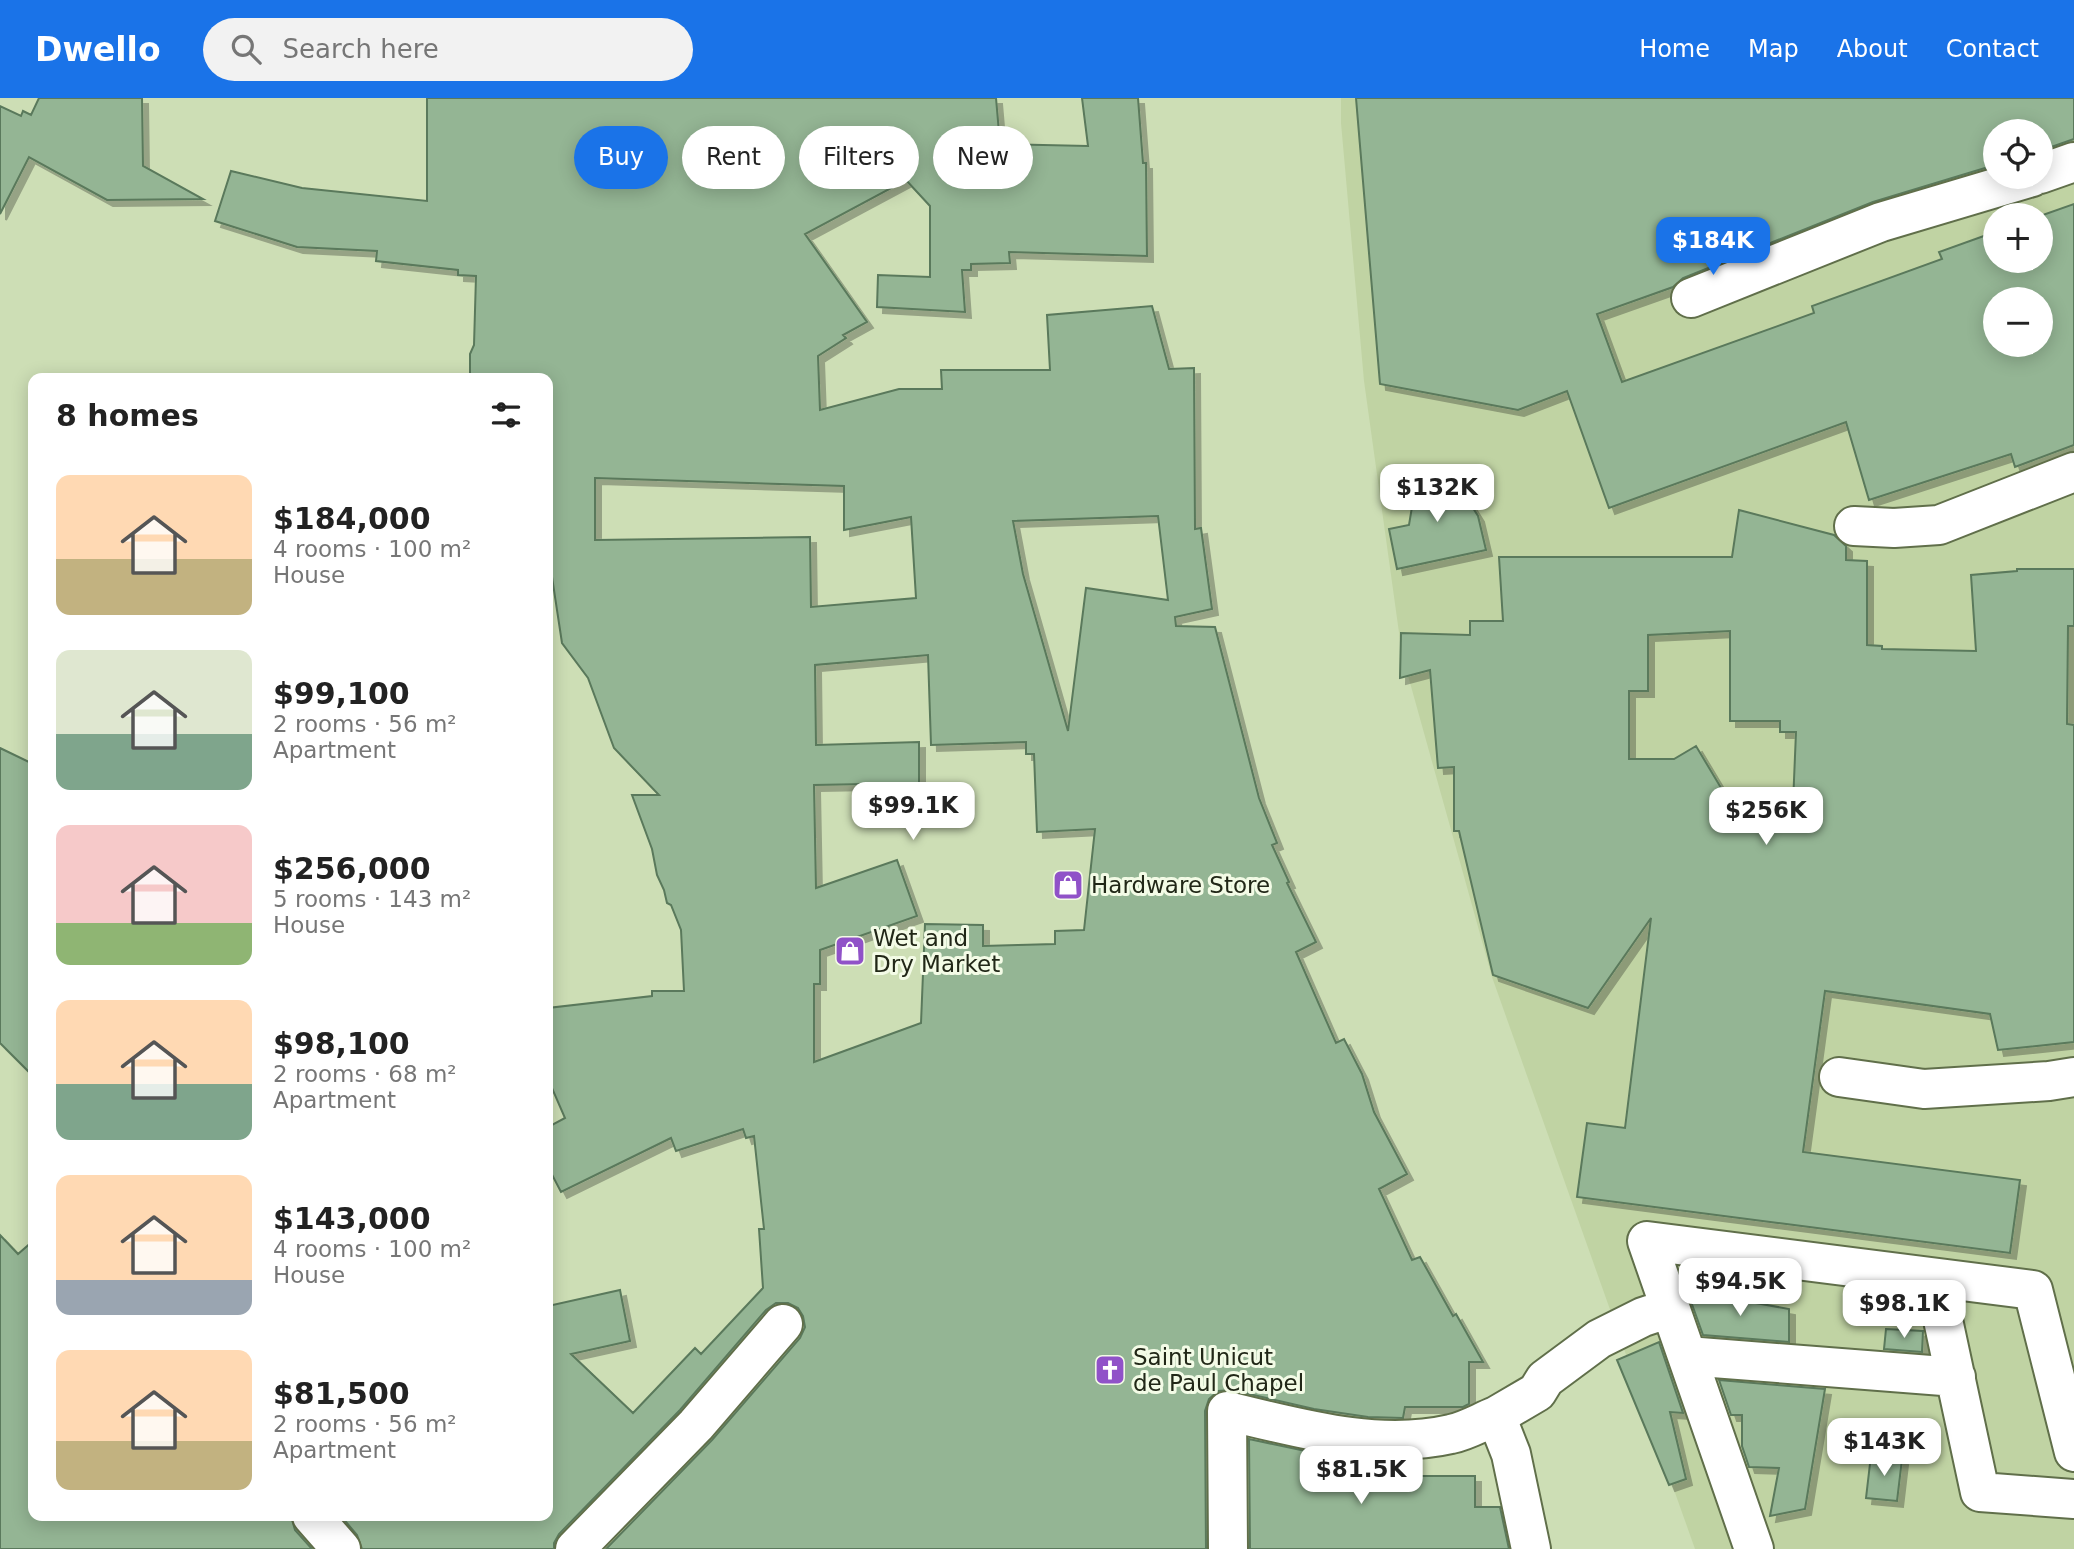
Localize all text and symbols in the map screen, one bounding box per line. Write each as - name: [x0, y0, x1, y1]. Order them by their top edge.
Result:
- search box: [203, 18, 693, 81]
- text: Dwello: [35, 30, 161, 69]
- icon: search: [227, 30, 265, 68]
- text: Search here: [283, 34, 439, 64]
- text: Home: [1639, 35, 1710, 63]
- text: Map: [1748, 35, 1799, 63]
- text: About: [1837, 35, 1908, 63]
- text: Contact: [1946, 35, 2039, 63]
- map controls: [1983, 119, 2053, 357]
- button: locate: [1983, 119, 2053, 189]
- chip: Buy: [574, 126, 668, 189]
- chip: Rent: [682, 126, 785, 189]
- chip: Filters: [799, 126, 919, 189]
- chip: New: [933, 126, 1033, 189]
- button: +: [1983, 203, 2053, 273]
- pin: $184K: [1664, 218, 1762, 277]
- text: $184K: [1672, 227, 1754, 253]
- button: −: [1983, 287, 2053, 357]
- icon: filters: [487, 396, 525, 434]
- text: 8 homes: [56, 398, 199, 433]
- pin: $132K: [1388, 464, 1486, 524]
- text: $132K: [1396, 474, 1478, 500]
- text: $184,000: [273, 501, 431, 536]
- icon: home: [112, 503, 196, 587]
- text: 4 rooms · 100 m²: [273, 536, 471, 562]
- text: House: [273, 562, 345, 588]
- text: $99,100: [273, 676, 410, 711]
- icon: home: [112, 678, 196, 762]
- text: 2 rooms · 56 m²: [273, 711, 457, 737]
- text: Apartment: [273, 737, 396, 763]
- pin: $99.1K: [856, 782, 970, 842]
- pin: $256K: [1717, 788, 1815, 847]
- text: $99.1K: [868, 792, 958, 818]
- text: $256K: [1725, 797, 1807, 823]
- text: $256,000: [273, 851, 431, 886]
- icon: home: [112, 853, 196, 937]
- shop icon: Hardware Store: [1051, 868, 1085, 902]
- place label: Hardware Store: [1091, 872, 1270, 898]
- text: 5 rooms · 143 m²: [273, 886, 471, 912]
- text: House: [273, 912, 345, 938]
- place label: Wet and Dry Market: [873, 925, 1000, 977]
- shop icon: Wet and Dry Market: [833, 934, 867, 968]
- text: $98,100: [273, 1026, 410, 1061]
- icon: home: [112, 1028, 196, 1112]
- text: 2 rooms · 68 m²: [273, 1061, 457, 1087]
- text: Apartment: [273, 1087, 396, 1113]
- text: $143,000: [273, 1201, 431, 1236]
- icon: home: [112, 1203, 196, 1287]
- text: 4 rooms · 100 m²: [273, 1236, 471, 1262]
- pin: $94.5K: [1683, 1258, 1797, 1318]
- text: House: [273, 1262, 345, 1288]
- text: $94.5K: [1695, 1268, 1785, 1294]
- pin: $98.1K: [1847, 1280, 1961, 1340]
- text: $98.1K: [1859, 1290, 1949, 1316]
- place label: Saint Unicut de Paul Chapel: [1133, 1344, 1304, 1396]
- church icon: Saint Unicut de Paul Chapel: [1093, 1353, 1127, 1387]
- text: $81,500: [273, 1376, 410, 1411]
- icon: home: [112, 1378, 196, 1462]
- text: 2 rooms · 56 m²: [273, 1411, 457, 1437]
- pin: $143K: [1835, 1418, 1933, 1478]
- text: $143K: [1843, 1428, 1925, 1454]
- text: Apartment: [273, 1437, 396, 1463]
- pin: $81.5K: [1304, 1446, 1418, 1506]
- text: $81.5K: [1316, 1456, 1406, 1482]

